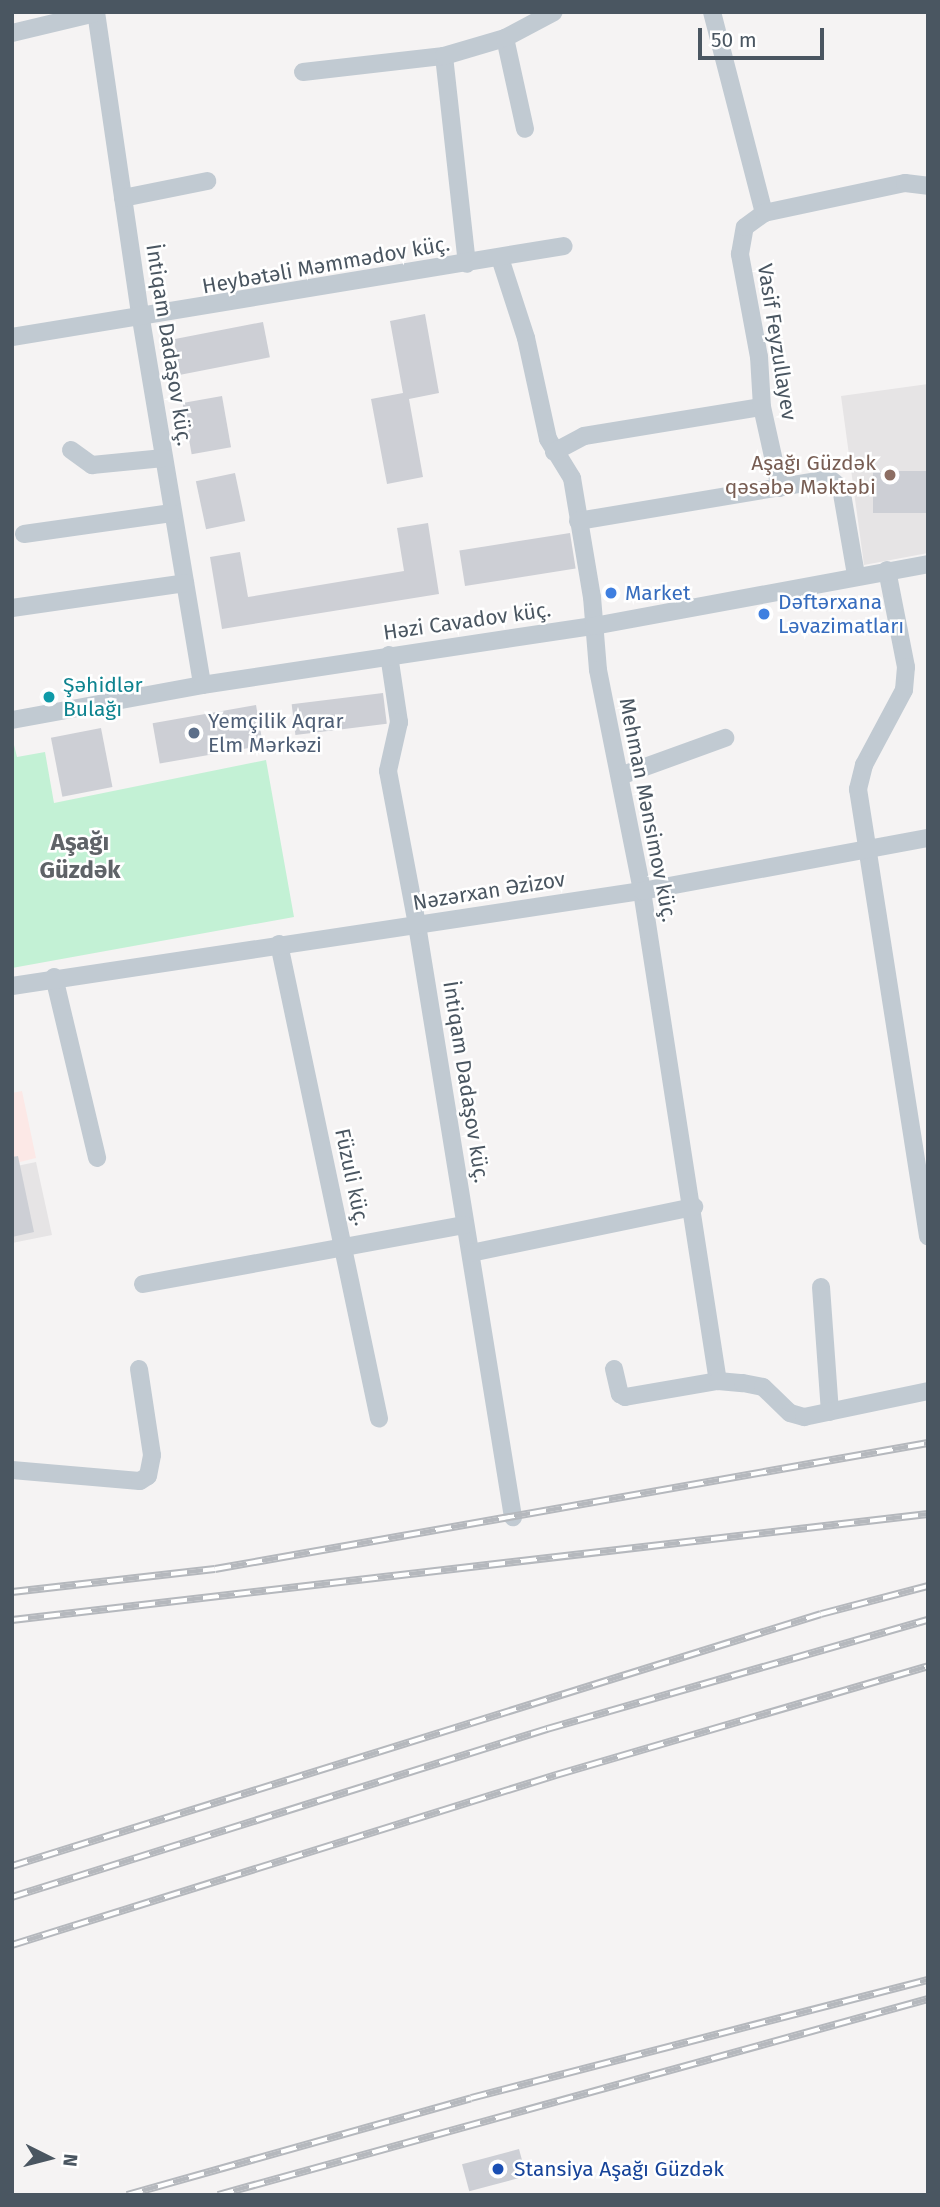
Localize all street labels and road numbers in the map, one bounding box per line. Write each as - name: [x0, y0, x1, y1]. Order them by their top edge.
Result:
- street label: Heybətəli Məmmədov küç.: [200, 231, 452, 299]
- street label: İntiqam Dadaşov küç.: [141, 242, 197, 448]
- street label: Vasif Feyzullayev: [752, 262, 802, 422]
- street label: Həzi Cavadov küç.: [381, 597, 553, 645]
- street label: Mehman Mənsimov küç.: [614, 696, 682, 924]
- street label: Nəzərxan Əzizov: [411, 867, 567, 915]
- street label: İntiqam Dadaşov küç.: [438, 979, 494, 1185]
- street label: Füzuli küç.: [329, 1126, 375, 1228]

